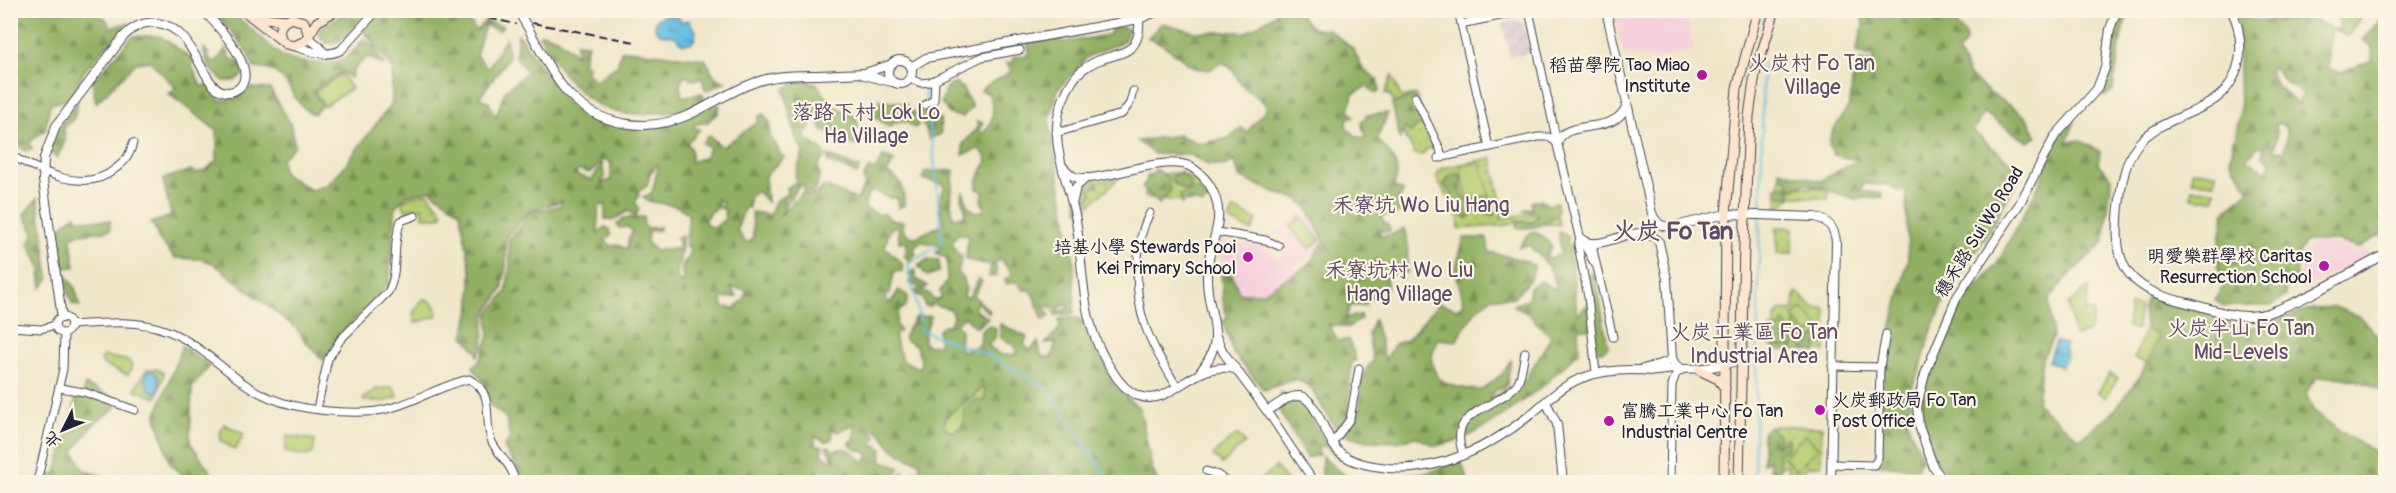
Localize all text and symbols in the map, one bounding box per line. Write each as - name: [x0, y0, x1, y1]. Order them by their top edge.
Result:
- district label: 火炭村 Fo Tan Village: [1749, 50, 1875, 101]
- place label: 稻苗學院 Tao Miao Institute: [1549, 54, 1690, 98]
- marker: 稻苗學院 Tao Miao Institute: [1695, 68, 1709, 82]
- district label: 落路下村 Lok Lo Ha Village: [792, 99, 940, 150]
- street label: 穗禾路 Sui Wo Road: [1930, 162, 2029, 302]
- district label: 禾寮坑 Wo Liu Hang: [1333, 192, 1509, 219]
- district label: 火炭 Fo Tan: [1613, 217, 1733, 246]
- place label: 培基小學 Stewards Pooi Kei Primary School: [1054, 236, 1236, 280]
- place label: 明愛樂群學校 Caritas Resurrection School: [2147, 245, 2312, 289]
- marker: 培基小學 Stewards Pooi Kei Primary School: [1241, 250, 1255, 264]
- district label: 禾寮坑村 Wo Liu Hang Village: [1325, 257, 1473, 308]
- marker: 明愛樂群學校 Caritas Resurrection School: [2317, 259, 2331, 273]
- district label: 火炭半山 Fo Tan Mid-Levels: [2167, 315, 2315, 366]
- district label: 火炭工業區 Fo Tan Industrial Area: [1670, 319, 1838, 370]
- place label: 火炭郵政局 Fo Tan Post Office: [1832, 389, 1976, 433]
- north arrow: [33, 400, 93, 460]
- place label: 富騰工業中心 Fo Tan Industrial Centre: [1621, 400, 1783, 444]
- marker: 火炭郵政局 Fo Tan Post Office: [1813, 403, 1827, 417]
- marker: 富騰工業中心 Fo Tan Industrial Centre: [1602, 414, 1616, 428]
- text: 北: [40, 427, 66, 452]

